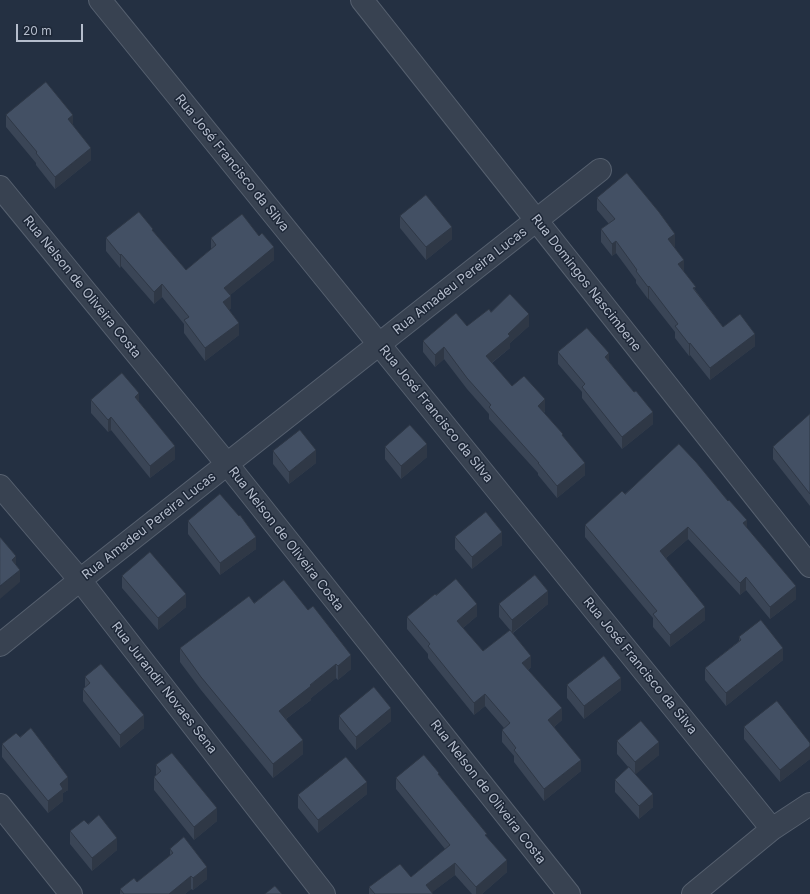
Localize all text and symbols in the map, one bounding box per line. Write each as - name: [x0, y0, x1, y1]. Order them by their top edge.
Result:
- scale bar: [18, 16, 85, 42]
- text: 20 m: [23, 23, 52, 38]
- street label: Rua José Francisco da Silva: [172, 91, 292, 235]
- street label: Rua Domingos Nascimbene: [528, 211, 644, 355]
- street label: Rua Nelson de Oliveira Costa: [20, 213, 144, 361]
- street label: Rua Amadeu Pereira Lucas: [390, 224, 530, 338]
- street label: Rua José Francisco da Silva: [376, 342, 496, 486]
- street label: Rua Nelson de Oliveira Costa: [225, 464, 347, 614]
- street label: Rua Amadeu Pereira Lucas: [79, 469, 219, 583]
- street label: Rua José Francisco da Silva: [580, 594, 700, 738]
- street label: Rua Jurandir Novaes Sena: [108, 619, 220, 757]
- street label: Rua Nelson de Oliveira Costa: [427, 717, 549, 867]

